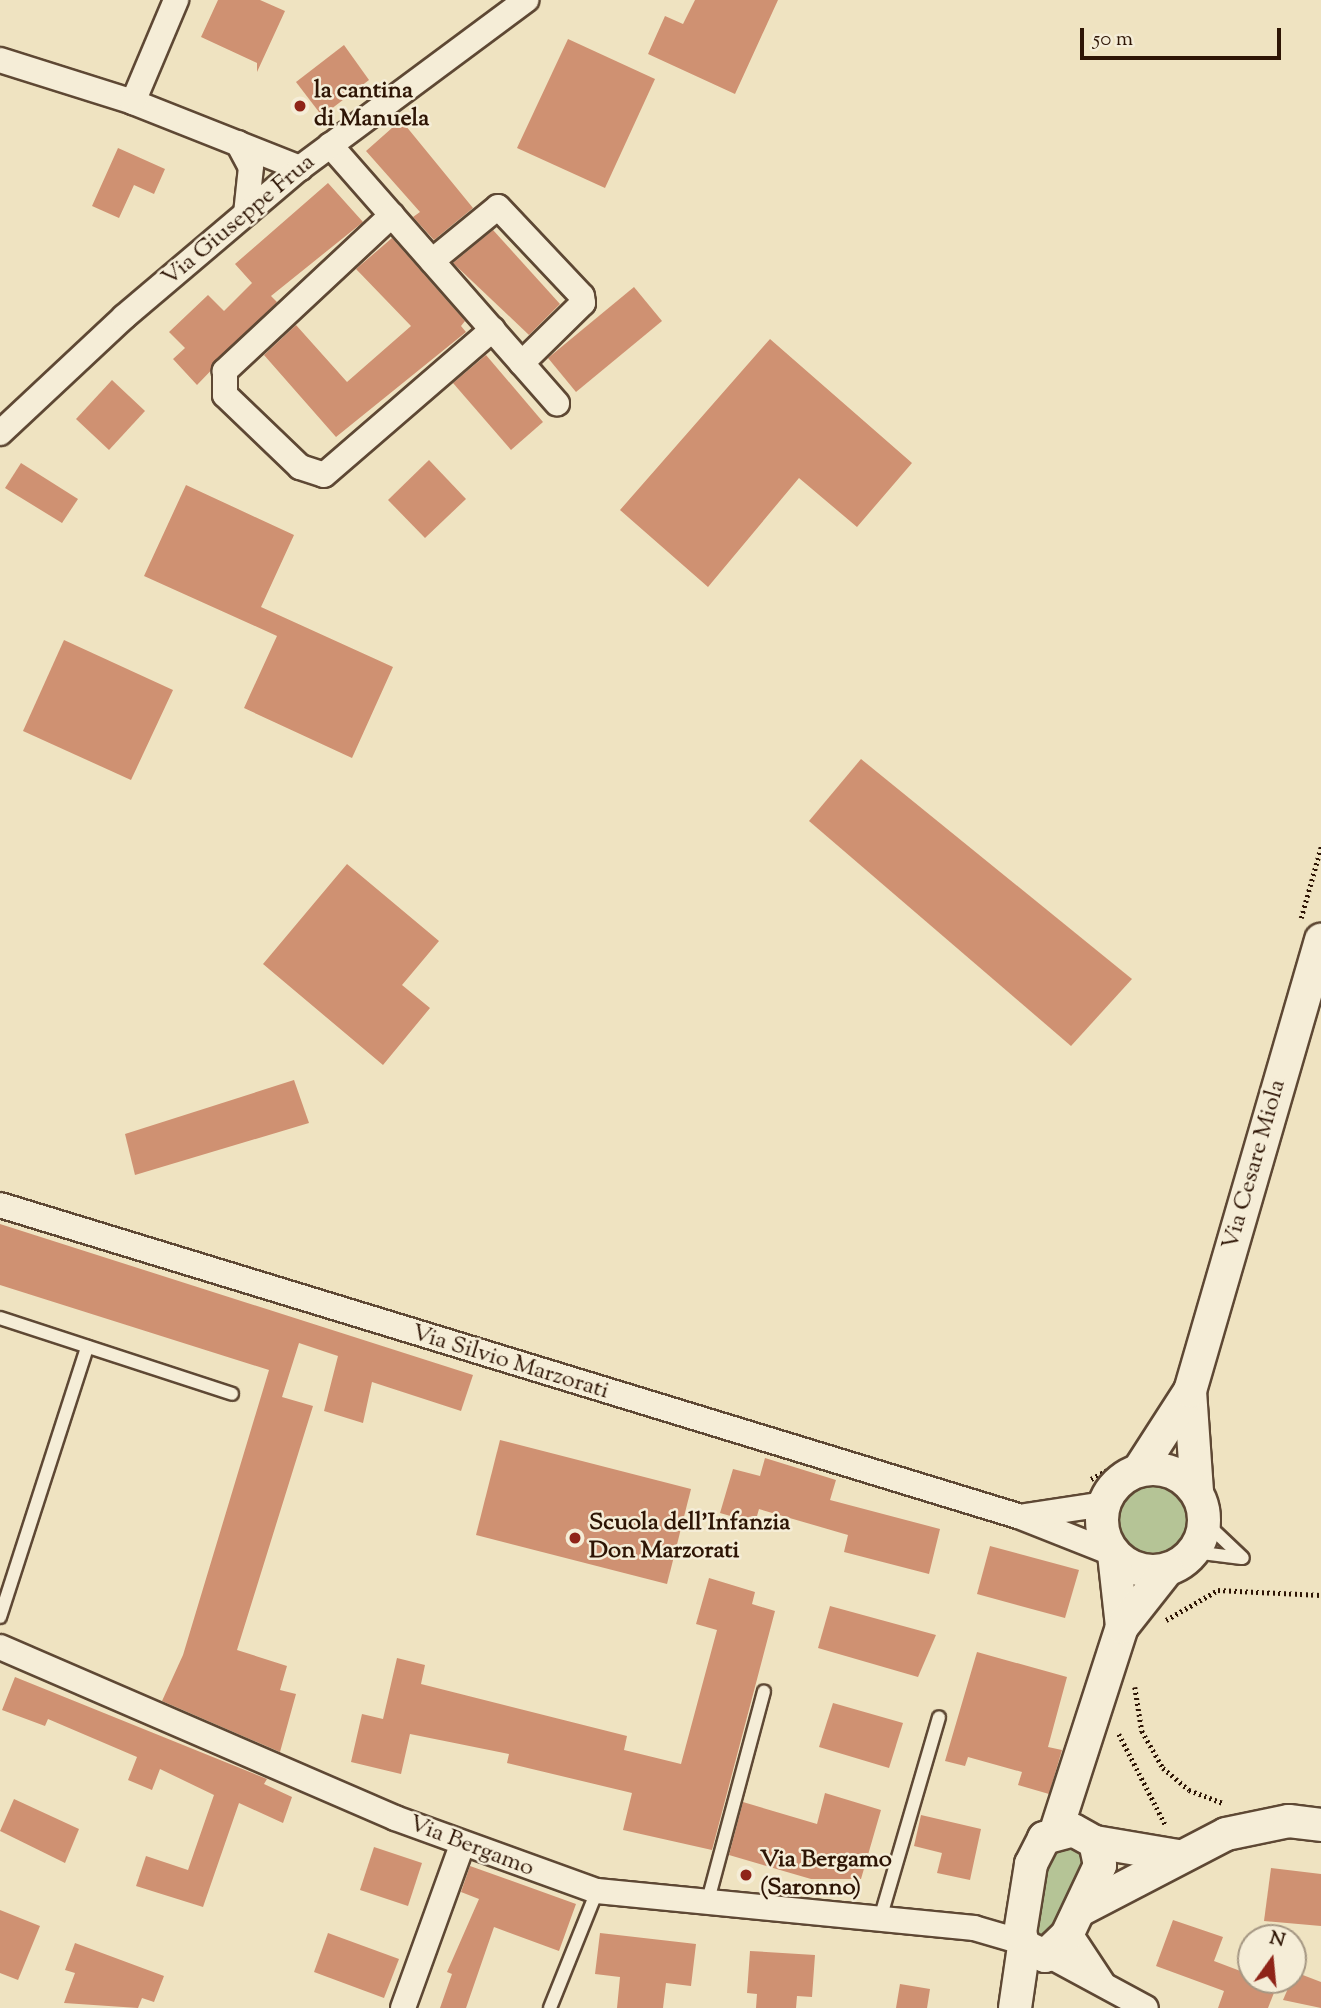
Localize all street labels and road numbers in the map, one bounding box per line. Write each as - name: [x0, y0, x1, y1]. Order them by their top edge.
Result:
- street label: Via Giuseppe Frua: [157, 149, 321, 293]
- street label: Via Cesare Miola: [1217, 1077, 1293, 1253]
- street label: Via Silvio Marzorati: [408, 1319, 612, 1407]
- street label: Via Bergamo: [404, 1810, 538, 1884]

